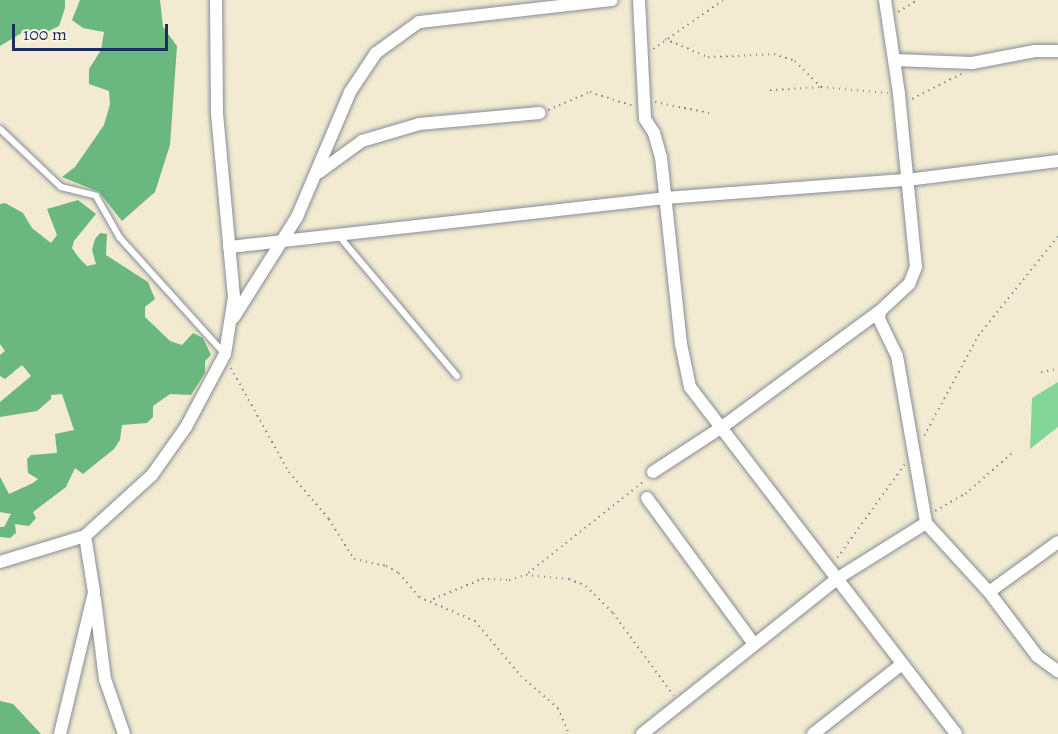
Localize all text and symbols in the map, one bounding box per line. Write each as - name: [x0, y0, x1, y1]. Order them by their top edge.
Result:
- scale bar: [15, 12, 171, 50]
- text: 100 m: [23, 22, 67, 46]

